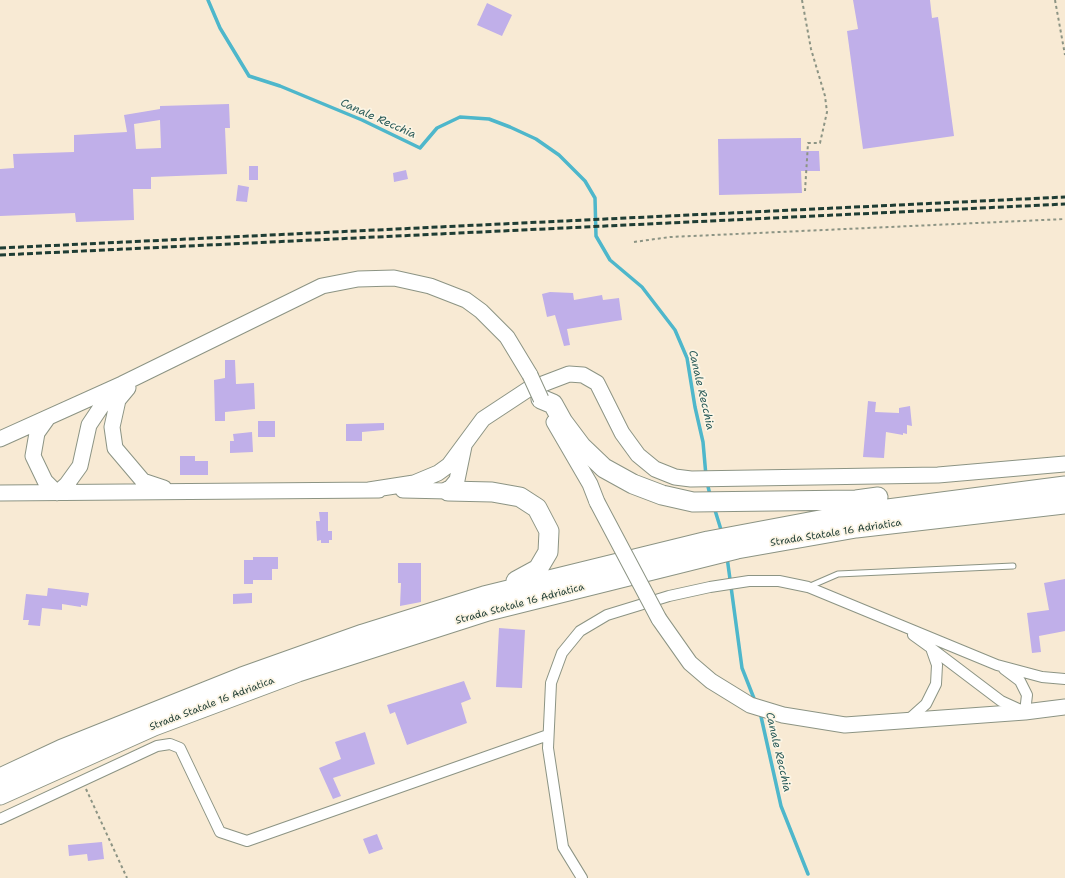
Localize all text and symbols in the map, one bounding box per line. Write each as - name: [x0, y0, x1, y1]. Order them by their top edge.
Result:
- water label: Canale Recchia: [338, 96, 418, 142]
- water label: Canale Recchia: [685, 349, 717, 431]
- street label: Strada Statale 16 Adriatica: [770, 517, 902, 549]
- street label: Strada Statale 16 Adriatica: [454, 581, 586, 627]
- street label: Strada Statale 16 Adriatica: [148, 675, 276, 733]
- water label: Canale Recchia: [762, 711, 794, 793]

